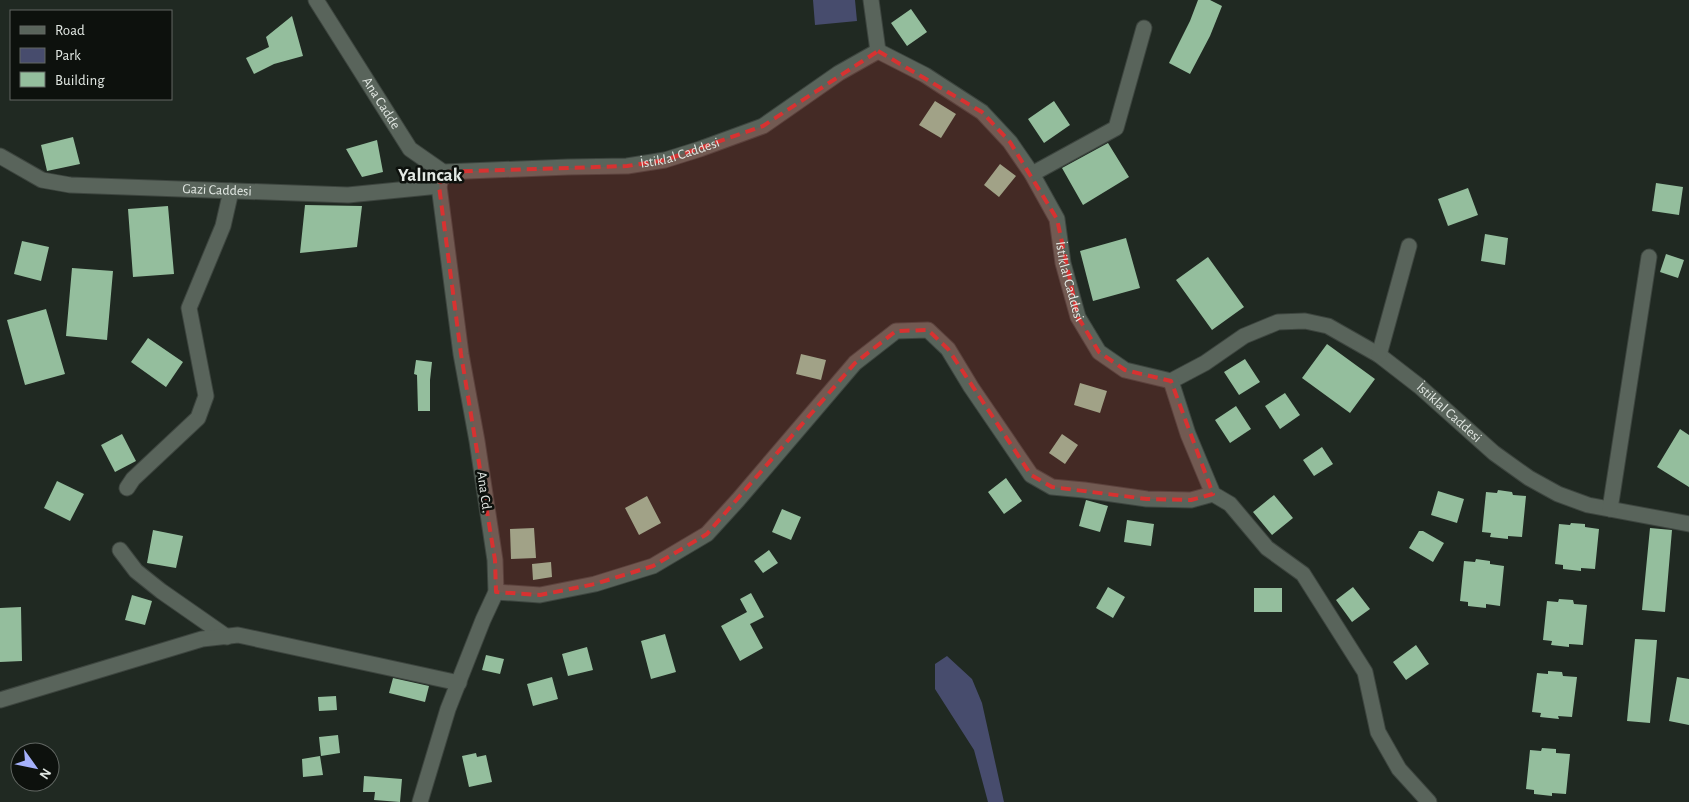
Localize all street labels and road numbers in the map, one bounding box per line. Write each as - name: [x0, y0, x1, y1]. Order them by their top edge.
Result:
- street label: Ana Cadde: [360, 75, 403, 132]
- street label: İstiklal Caddesi: [639, 135, 721, 171]
- street label: Gazi Caddesi: [182, 182, 252, 199]
- street label: İstiklal Caddesi: [1053, 240, 1086, 324]
- street label: İstiklal Caddesi: [1414, 378, 1484, 445]
- street label: Ana Cd.: [474, 471, 494, 513]

